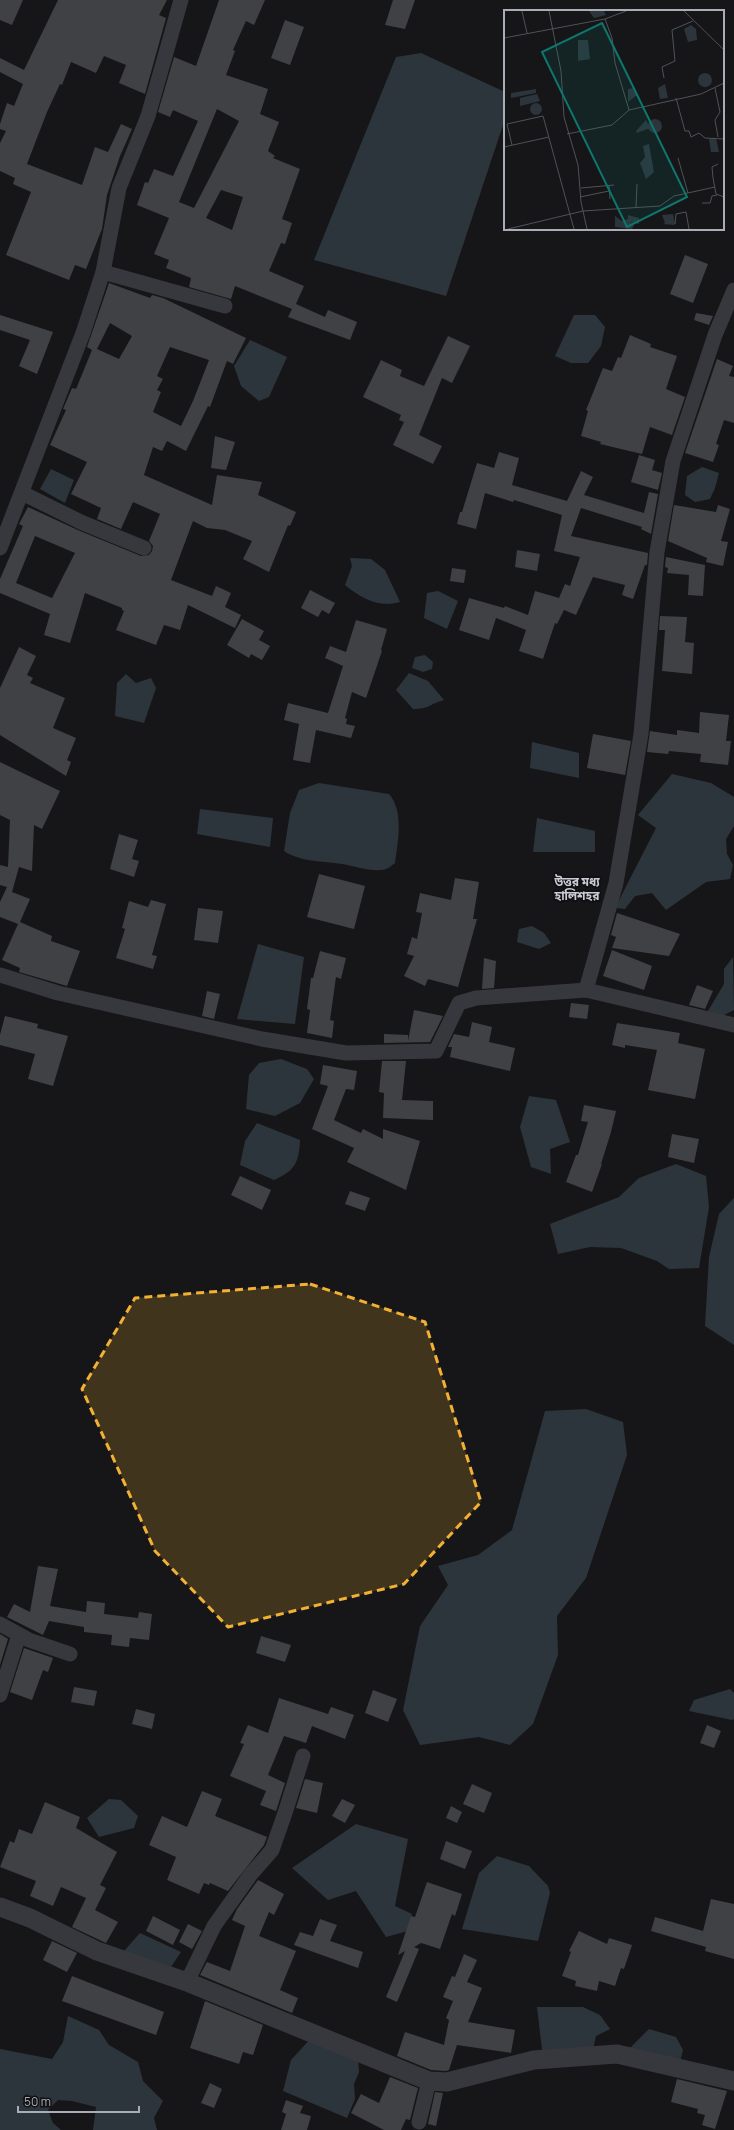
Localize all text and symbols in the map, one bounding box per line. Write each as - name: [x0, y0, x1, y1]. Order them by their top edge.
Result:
- inset map: [504, 10, 724, 230]
- district label: উত্তর মধ্য হালিশহর: [553, 873, 600, 904]
- scale bar: [18, 2088, 139, 2114]
- text: 50 m: [24, 2093, 51, 2110]

